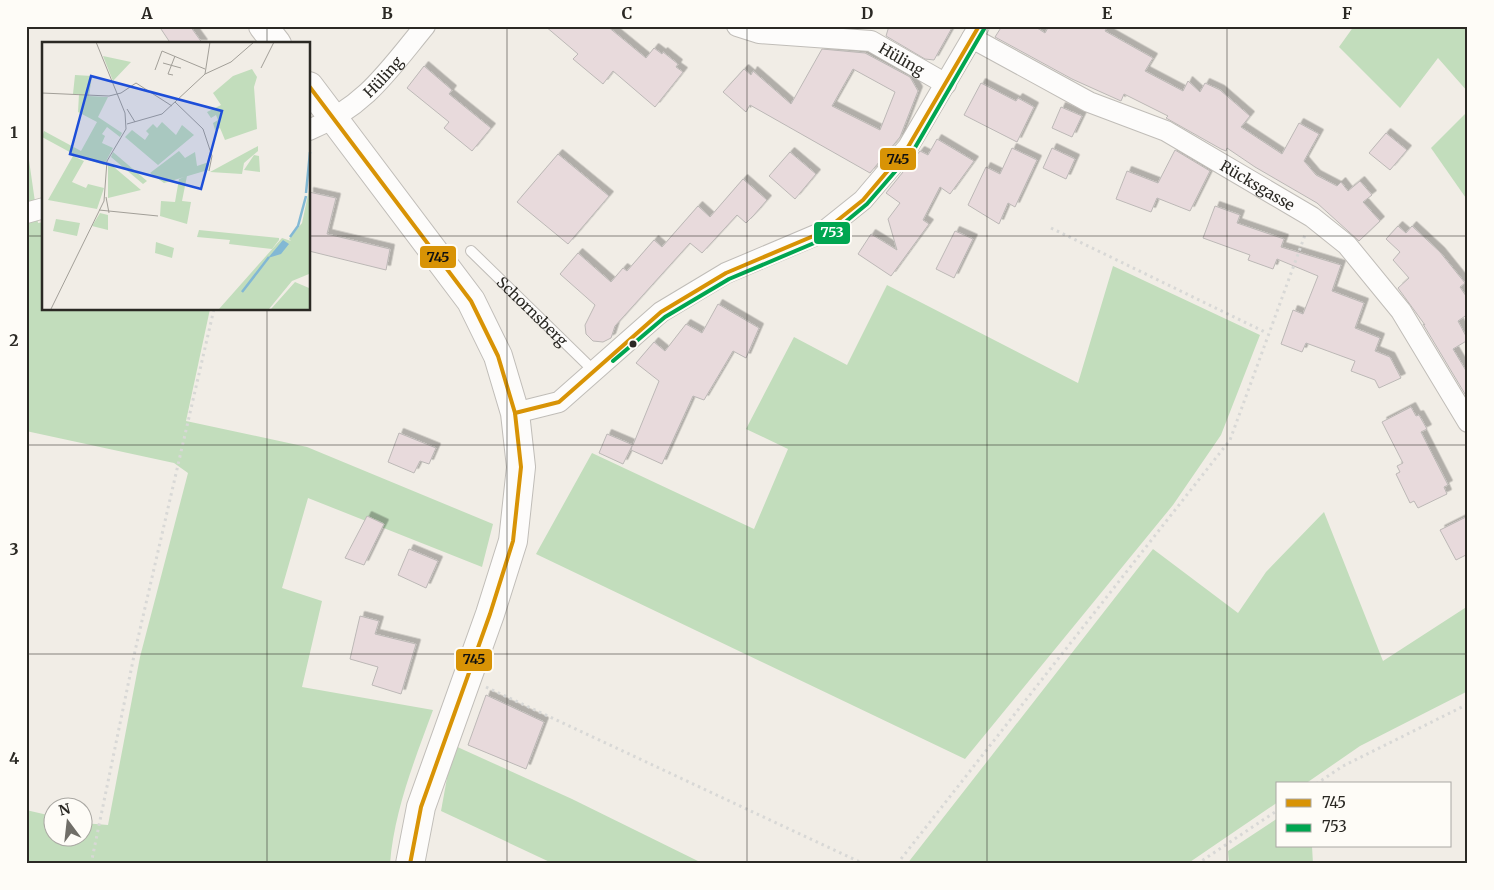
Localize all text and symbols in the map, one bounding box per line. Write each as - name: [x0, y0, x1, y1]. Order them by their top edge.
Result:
- text: A: [140, 3, 153, 23]
- text: B: [381, 3, 393, 23]
- text: C: [622, 3, 632, 23]
- text: D: [861, 3, 873, 23]
- text: E: [1102, 3, 1113, 23]
- text: F: [1342, 3, 1352, 23]
- street label: Hüling: [876, 38, 928, 79]
- inset map: [42, 42, 310, 310]
- street label: Hüling: [359, 52, 406, 101]
- text: 1: [10, 122, 18, 142]
- line badge: 745: [879, 147, 917, 171]
- text: 745: [886, 150, 910, 168]
- street label: Rücksgasse: [1217, 156, 1299, 214]
- line badge: 753: [813, 221, 851, 245]
- text: 753: [820, 223, 844, 241]
- line badge: 745: [419, 245, 457, 269]
- text: 745: [426, 248, 450, 266]
- street label: Schornsberg: [493, 272, 572, 350]
- text: 2: [9, 330, 19, 350]
- unlabelled marker: [628, 339, 638, 349]
- text: 3: [9, 539, 19, 559]
- line badge: 745: [455, 648, 493, 672]
- text: 745: [462, 650, 486, 668]
- text: 4: [9, 748, 19, 768]
- legend: [1276, 782, 1452, 848]
- text: 745: [1322, 793, 1346, 812]
- north arrow: [42, 798, 92, 848]
- text: N: [57, 799, 72, 820]
- text: 753: [1322, 817, 1347, 836]

